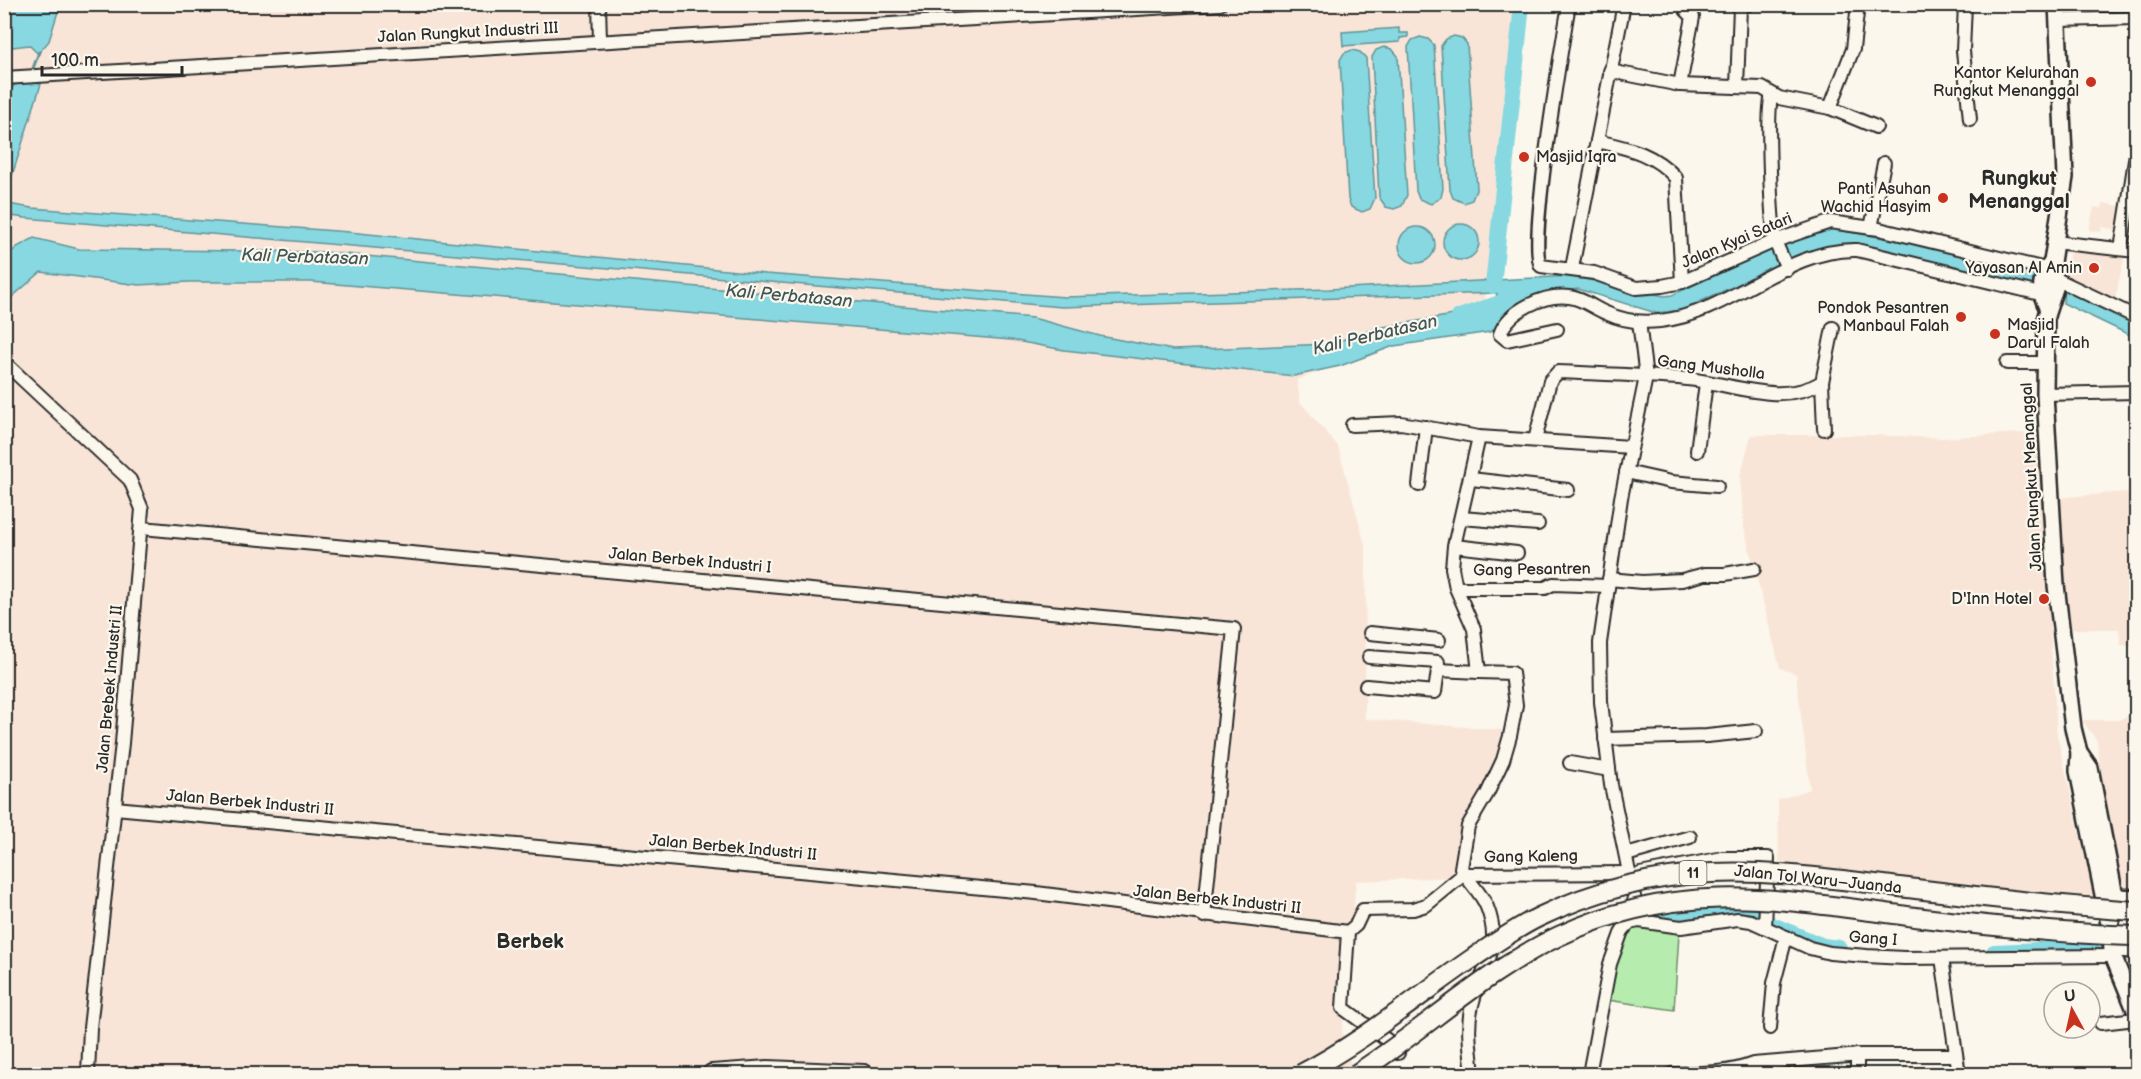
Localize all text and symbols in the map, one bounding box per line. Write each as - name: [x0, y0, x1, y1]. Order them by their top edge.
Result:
- street label: Jalan Rungkut Industri III: [377, 19, 559, 47]
- scale bar: [42, 39, 182, 77]
- text: 100 m: [51, 50, 99, 71]
- place label: Kantor Kelurahan Rungkut Menanggal: [1933, 64, 2079, 101]
- marker: Kantor Kelurahan Rungkut Menanggal: [2084, 75, 2098, 89]
- place label: Masjid Iqra: [1536, 148, 1617, 167]
- marker: Masjid Iqra: [1517, 150, 1531, 164]
- district label: Rungkut Menanggal: [1968, 167, 2070, 214]
- place label: Panti Asuhan Wachid Hasyim: [1821, 180, 1931, 217]
- marker: Panti Asuhan Wachid Hasyim: [1936, 191, 1950, 205]
- street label: Jalan Kyai Satari: [1679, 209, 1795, 273]
- water label: Kali Perbatasan: [241, 244, 369, 270]
- place label: Yayasan Al Amin: [1964, 259, 2082, 278]
- marker: Yayasan Al Amin: [2087, 261, 2101, 275]
- water label: Kali Perbatasan: [725, 280, 853, 312]
- place label: Pondok Pesantren Manbaul Falah: [1817, 299, 1949, 336]
- water label: Kali Perbatasan: [1310, 310, 1440, 360]
- marker: Pondok Pesantren Manbaul Falah: [1954, 310, 1968, 324]
- place label: Masjid Darul Falah: [2007, 316, 2090, 353]
- marker: Masjid Darul Falah: [1988, 327, 2002, 341]
- street label: Gang Musholla: [1656, 352, 1766, 384]
- street label: Jalan Rungkut Menanggal: [2018, 382, 2046, 572]
- street label: Jalan Berbek Industri I: [608, 544, 772, 578]
- street label: Gang Pesantren: [1473, 559, 1591, 581]
- place label: D'Inn Hotel: [1951, 590, 2032, 609]
- marker: D'Inn Hotel: [2037, 592, 2051, 606]
- street label: Jalan Brebek Industri II: [93, 604, 127, 774]
- street label: Jalan Berbek Industri II: [165, 786, 335, 820]
- street label: Jalan Berbek Industri II: [648, 831, 818, 865]
- street label: Gang Kaleng: [1484, 847, 1578, 867]
- road number: 11: [1680, 861, 1706, 885]
- street label: Jalan Tol Waru–Juanda: [1733, 862, 1903, 898]
- street label: Jalan Berbek Industri II: [1132, 882, 1302, 918]
- street label: Gang I: [1848, 928, 1898, 950]
- district label: Berbek: [496, 930, 564, 954]
- north arrow: [2042, 980, 2102, 1040]
- text: U: [2063, 986, 2077, 1007]

